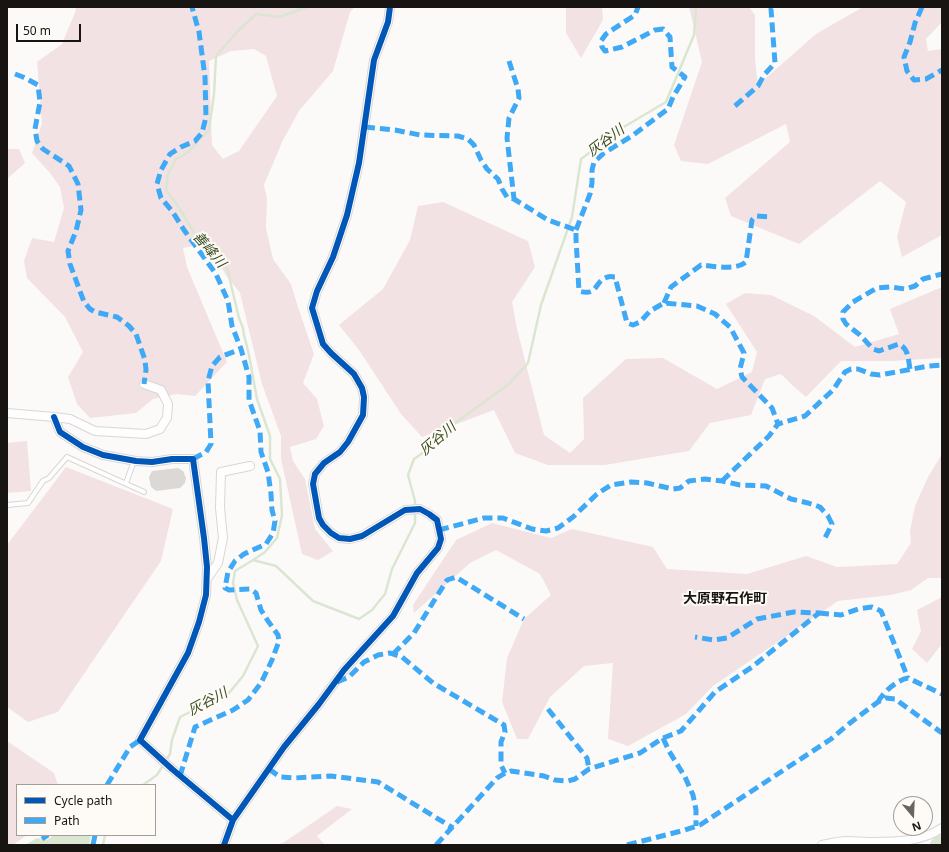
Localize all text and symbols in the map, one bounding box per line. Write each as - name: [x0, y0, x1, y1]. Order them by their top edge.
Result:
- scale bar: [18, 16, 83, 42]
- text: 50 m: [23, 22, 51, 39]
- water label: 灰谷川: [584, 122, 628, 160]
- water label: 善峰川: [189, 229, 229, 271]
- water label: 灰谷川: [417, 419, 459, 459]
- district label: 大原野石作町: [683, 591, 767, 607]
- water label: 灰谷川: [186, 685, 230, 719]
- legend: [16, 784, 156, 836]
- text: Cycle path: [54, 792, 112, 809]
- north arrow: [893, 796, 933, 836]
- text: Path: [54, 812, 80, 829]
- text: N: [910, 818, 923, 835]

